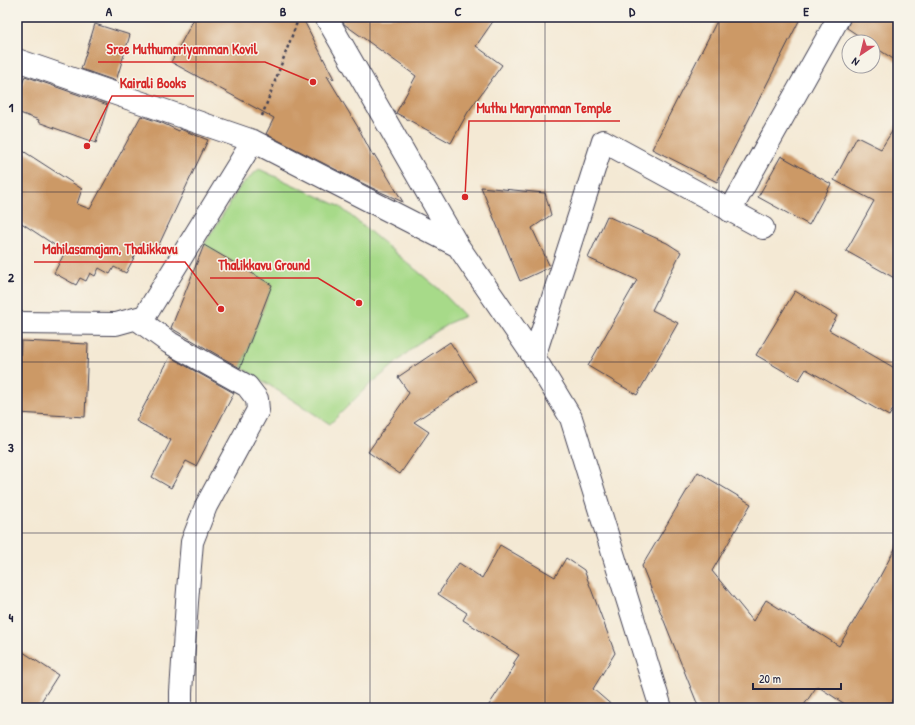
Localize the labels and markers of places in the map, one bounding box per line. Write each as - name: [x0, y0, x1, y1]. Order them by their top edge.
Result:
- callout: Sree Muthumariyamman Kovil: [98, 36, 265, 62]
- callout: Kairali Books: [112, 70, 194, 96]
- callout: Muthu Maryamman Temple: [469, 95, 620, 121]
- callout: Mahilasamajam, Thalikkavu: [34, 236, 185, 262]
- callout: Thalikkavu Ground: [210, 252, 318, 278]

